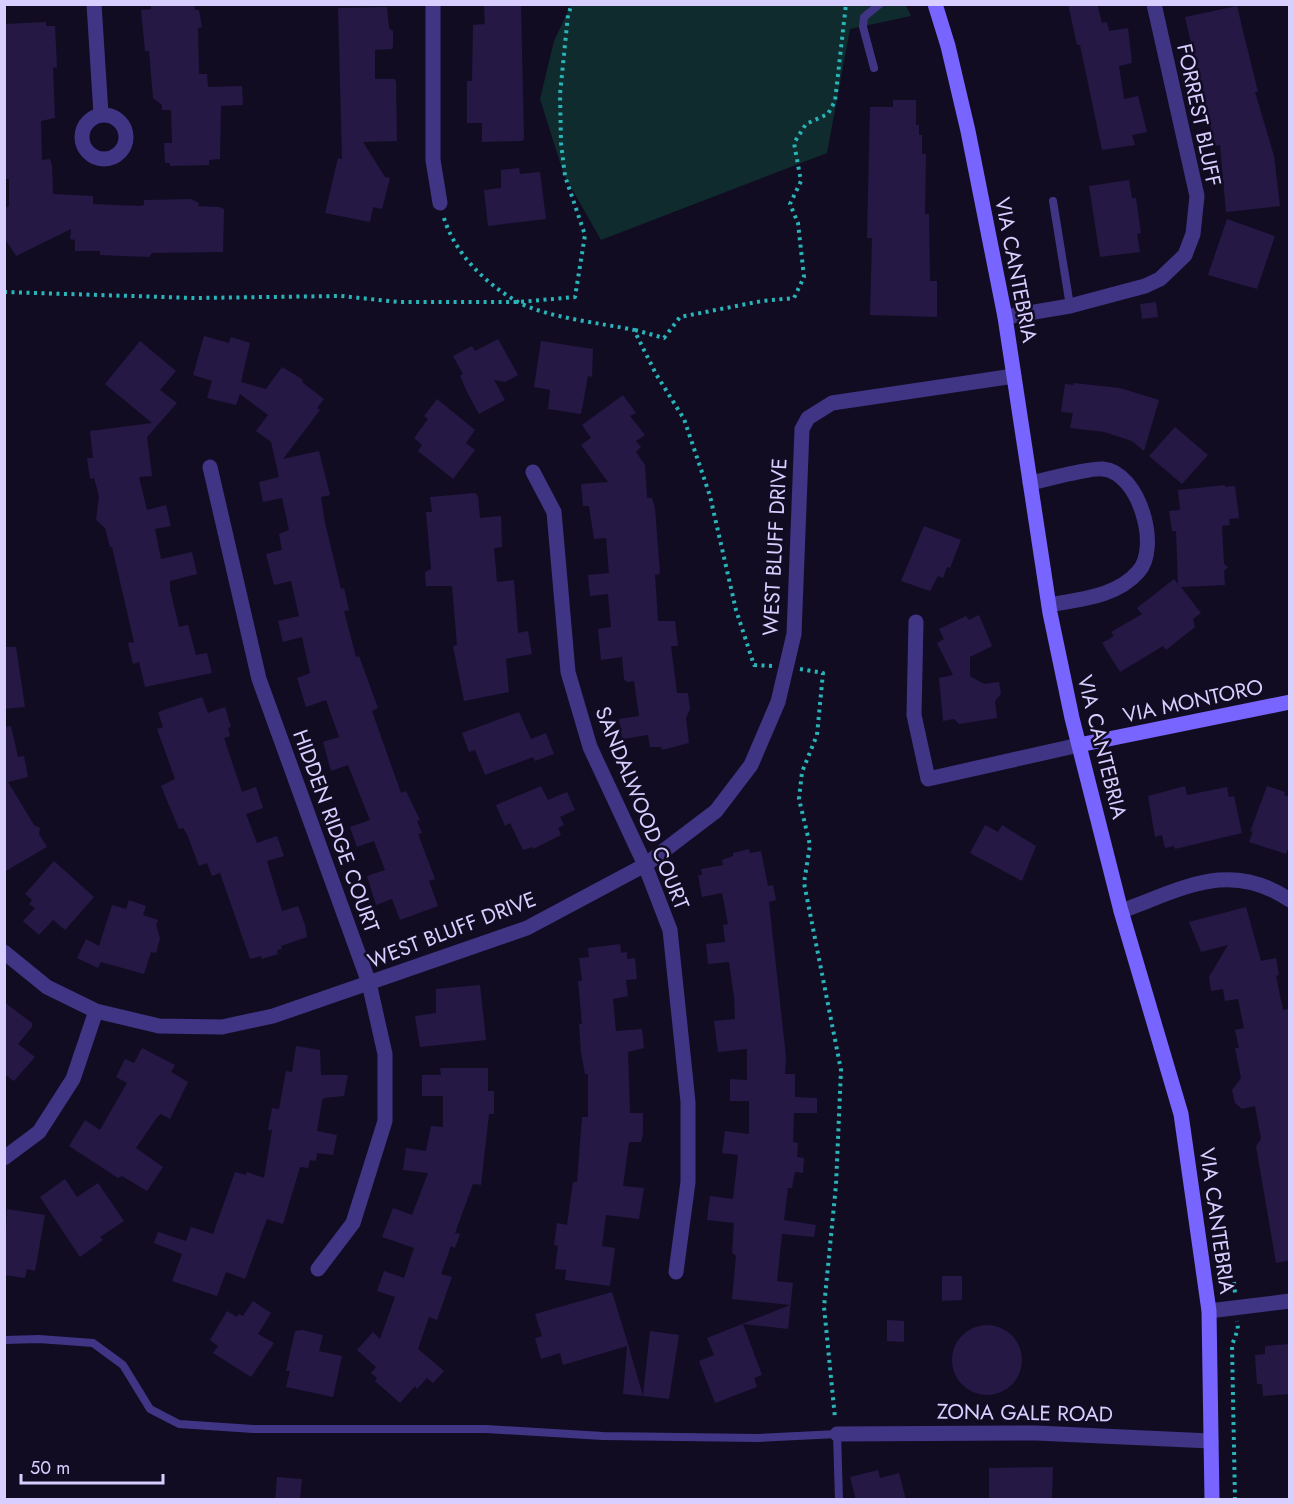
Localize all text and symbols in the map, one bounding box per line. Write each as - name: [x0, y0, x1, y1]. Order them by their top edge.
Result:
- street label: FORREST BLUFF: [1169, 41, 1229, 189]
- street label: VIA CANTEBRIA: [987, 195, 1045, 345]
- street label: WEST BLUFF DRIVE: [755, 457, 795, 637]
- street label: VIA MONTORO: [1120, 671, 1266, 731]
- street label: VIA CANTEBRIA: [1070, 672, 1134, 822]
- street label: SANDALWOOD COURT: [588, 702, 697, 914]
- street label: HIDDEN RIDGE COURT: [285, 725, 387, 937]
- street label: WEST BLUFF DRIVE: [363, 884, 541, 976]
- street label: VIA CANTEBRIA: [1192, 1146, 1242, 1296]
- street label: ZONA GALE ROAD: [937, 1396, 1113, 1430]
- scale bar: [21, 1447, 164, 1485]
- text: 50 m: [30, 1455, 70, 1481]

